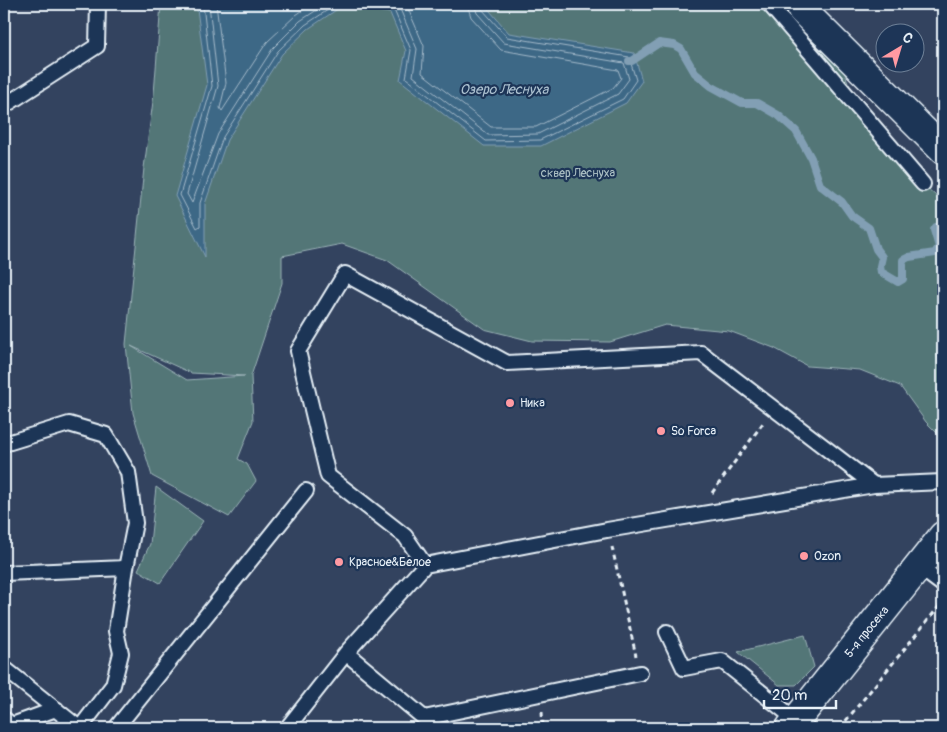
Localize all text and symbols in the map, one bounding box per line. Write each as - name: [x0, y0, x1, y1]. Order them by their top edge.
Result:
- north arrow: [874, 22, 924, 72]
- text: С: [899, 29, 917, 48]
- water label: Озеро Леснуха: [460, 81, 550, 98]
- park label: сквер Леснуха: [541, 166, 616, 181]
- place label: Ника: [520, 396, 545, 411]
- marker: Ника: [504, 397, 516, 409]
- place label: So Forca: [671, 424, 716, 439]
- marker: So Forca: [655, 425, 667, 437]
- place label: Ozon: [814, 549, 841, 564]
- marker: Ozon: [798, 550, 810, 562]
- place label: Красное&Белое: [349, 555, 431, 570]
- marker: Красное&Белое: [333, 556, 345, 568]
- street label: 5-я просека: [842, 603, 893, 661]
- scale bar: [764, 677, 837, 709]
- text: 20 m: [772, 686, 807, 705]

